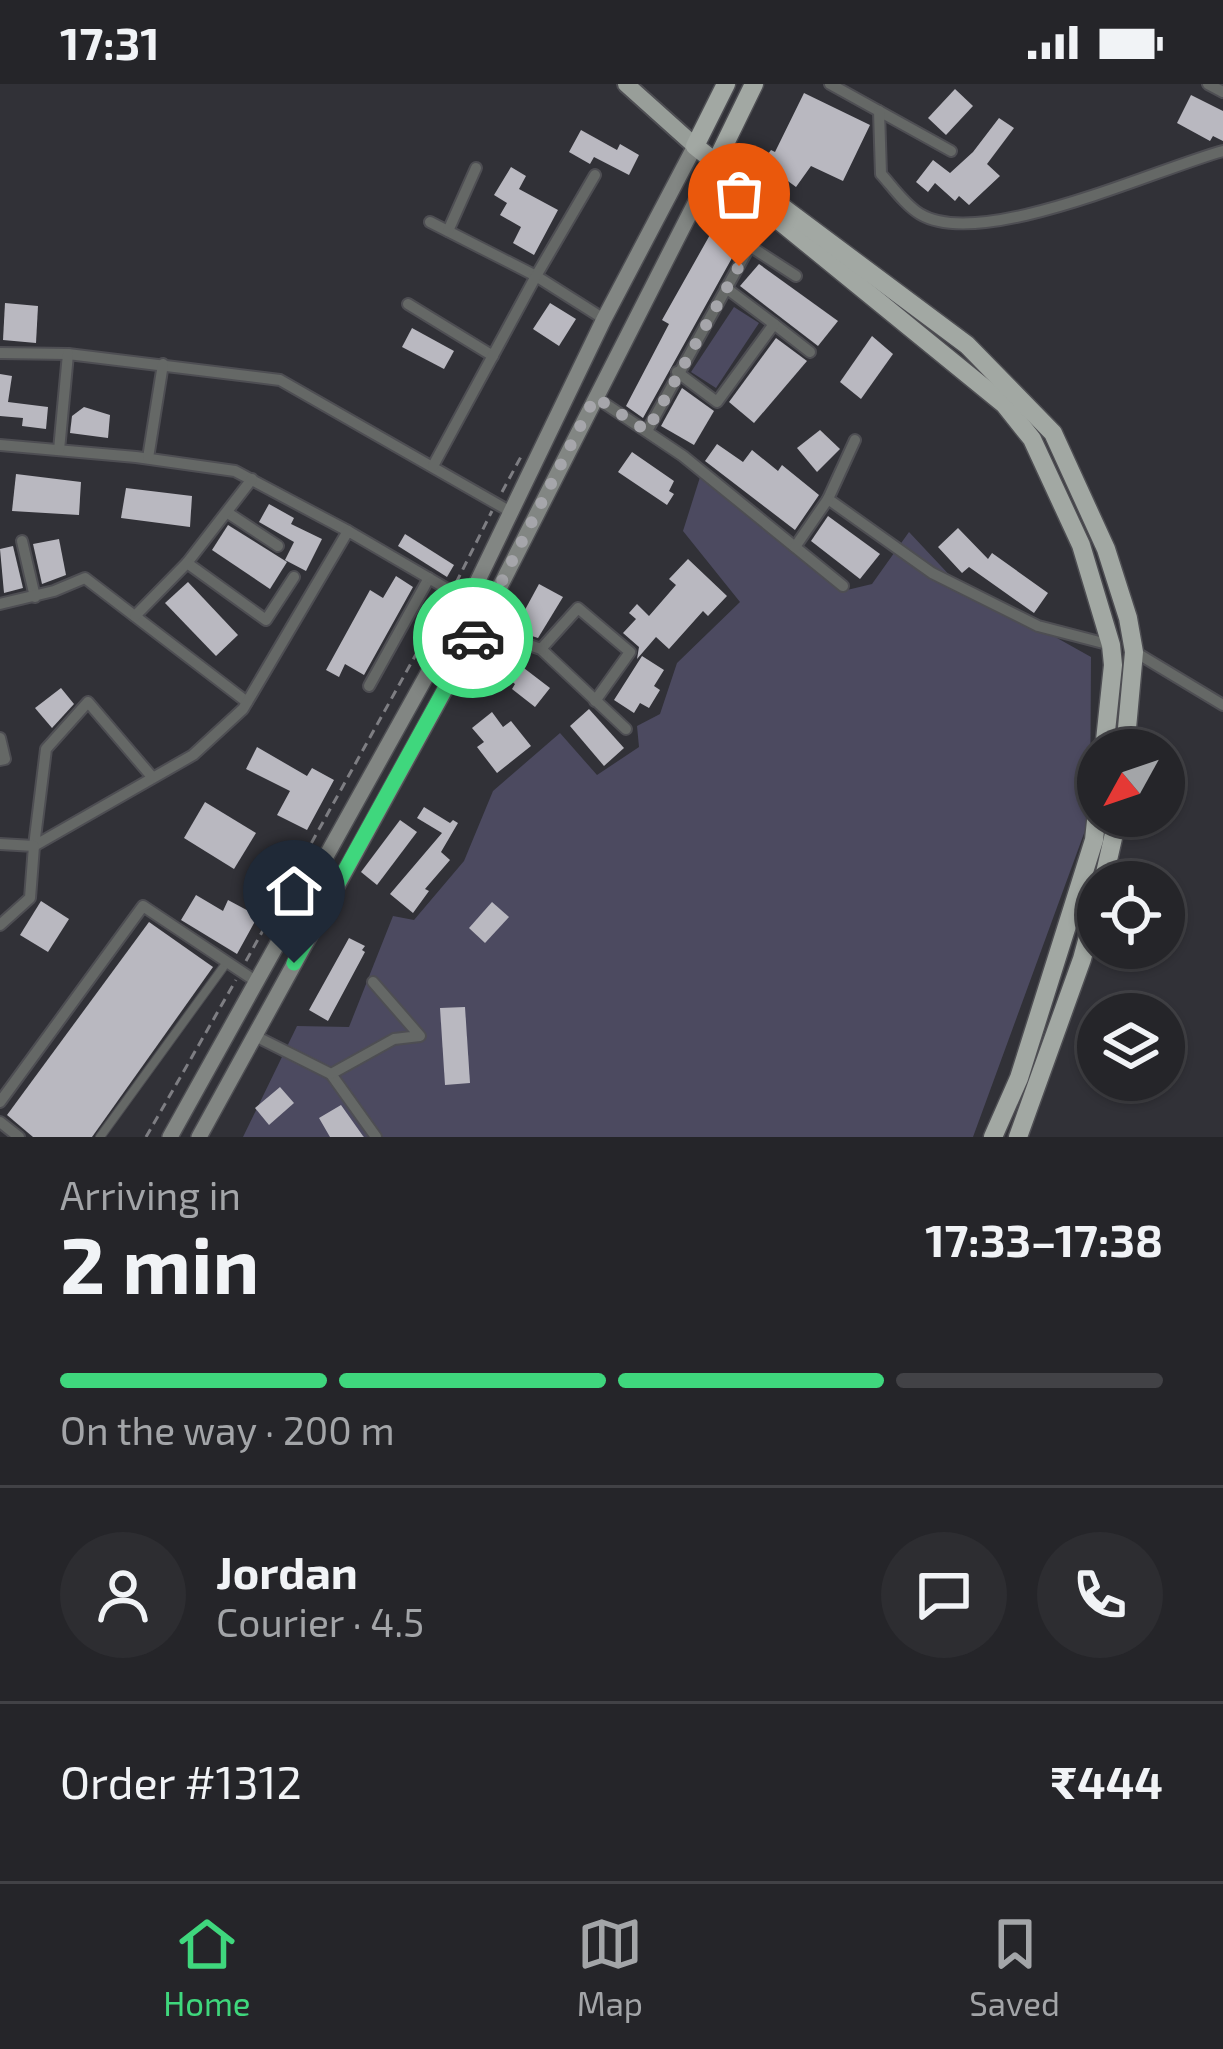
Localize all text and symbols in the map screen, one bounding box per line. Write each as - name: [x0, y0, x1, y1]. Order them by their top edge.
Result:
- text: 17:31: [60, 15, 160, 69]
- pin: [688, 143, 790, 266]
- icon: bag: [706, 161, 772, 227]
- courier: [413, 578, 533, 698]
- icon: car: [440, 605, 506, 671]
- north arrow: [1077, 729, 1185, 837]
- map controls: [1077, 729, 1185, 1101]
- pin: [243, 840, 345, 963]
- icon: home: [261, 858, 327, 924]
- button: locate: [1077, 861, 1185, 969]
- button: layers: [1077, 993, 1185, 1101]
- text: Arriving in: [60, 1171, 241, 1218]
- text: 17:33–17:38: [925, 1212, 1163, 1266]
- text: 2 min: [60, 1216, 259, 1310]
- text: On the way · 200 m: [60, 1406, 395, 1453]
- button: person: [60, 1532, 186, 1658]
- button: chat: [881, 1532, 1007, 1658]
- button: phone: [1037, 1532, 1163, 1658]
- text: Jordan: [216, 1544, 358, 1598]
- text: Courier · 4.5: [216, 1598, 424, 1645]
- text: Order #1312: [60, 1754, 302, 1808]
- text: ₹444: [1050, 1754, 1163, 1808]
- tab: Home: [163, 1911, 251, 2023]
- tab: Map: [577, 1911, 643, 2023]
- tab: Saved: [969, 1911, 1060, 2023]

